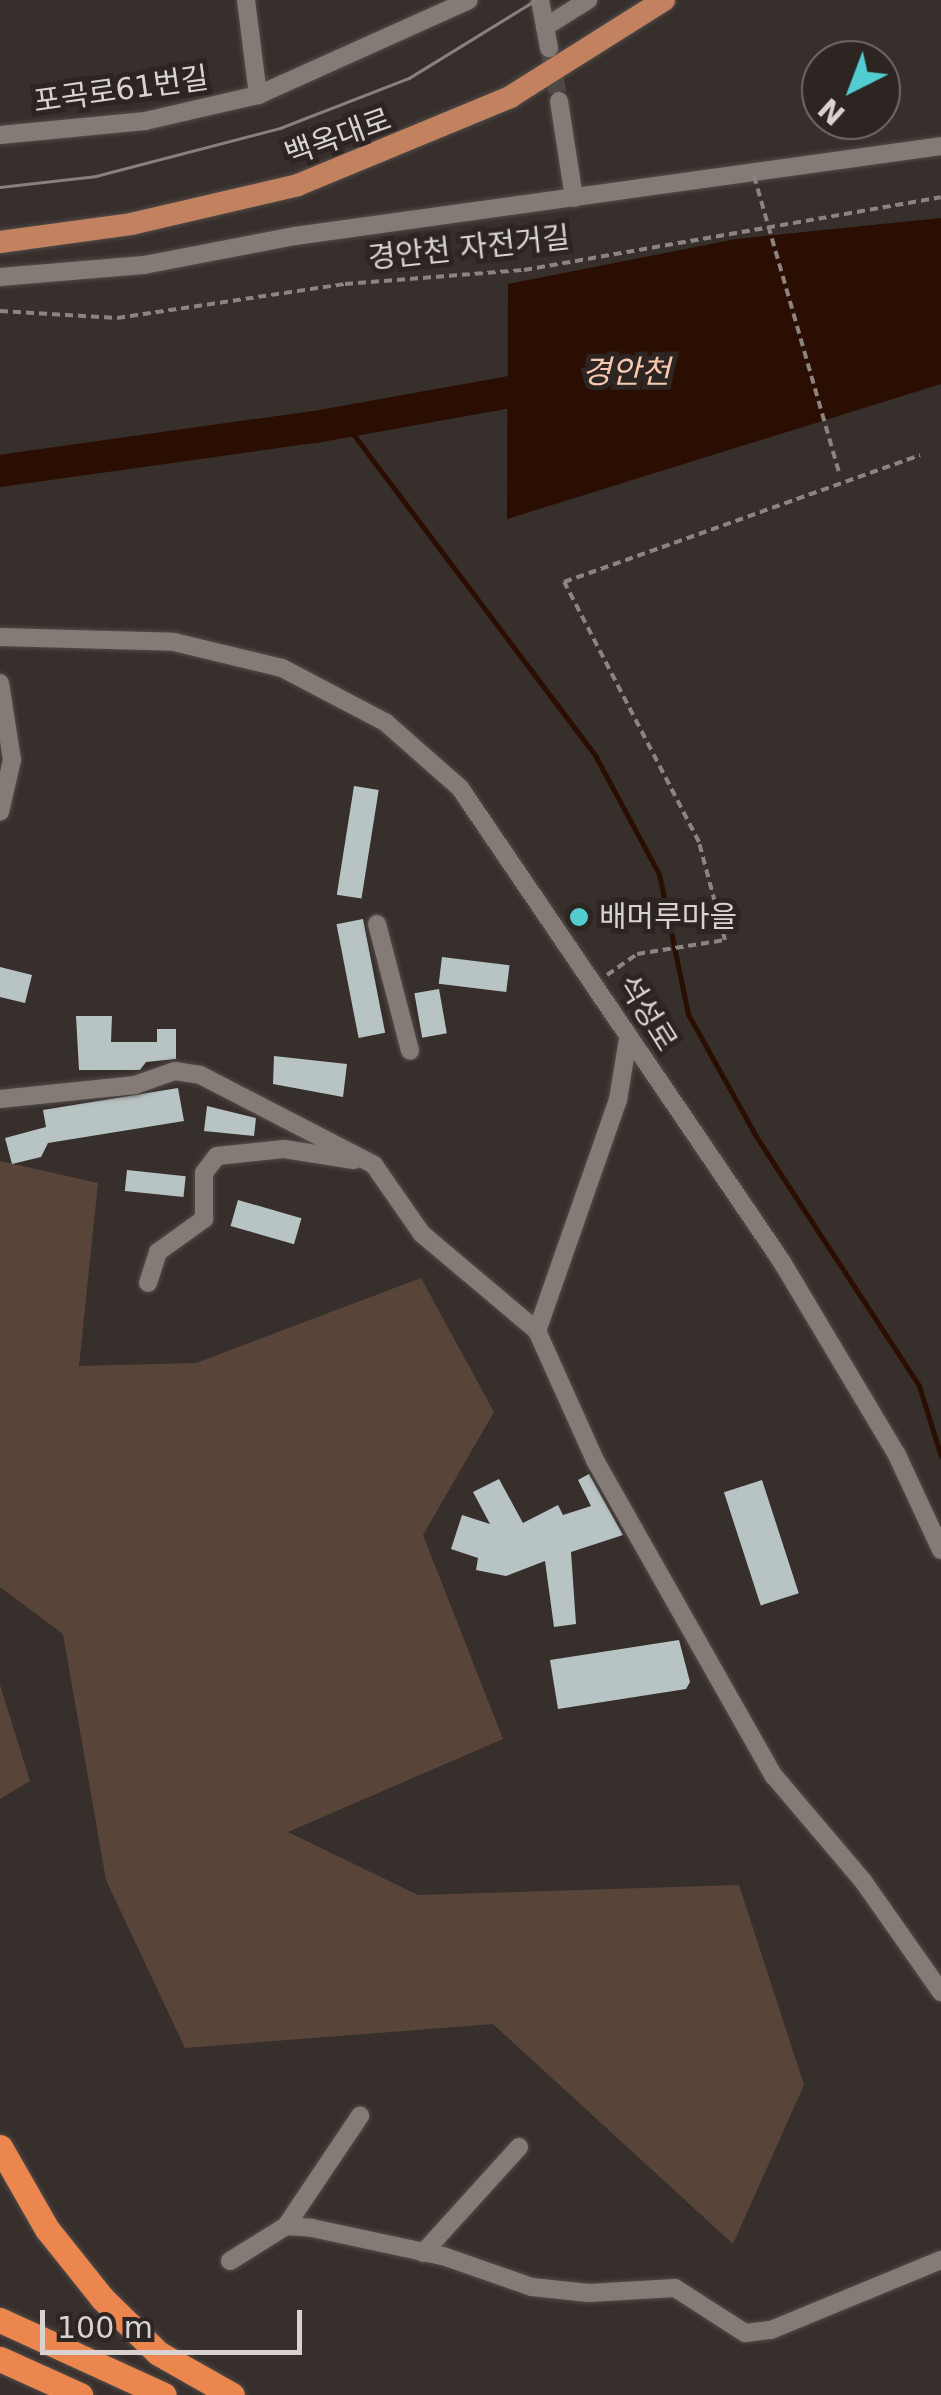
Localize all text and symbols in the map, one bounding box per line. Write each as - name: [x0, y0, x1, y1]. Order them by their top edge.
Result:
- north arrow: [801, 40, 901, 140]
- street label: 포곡로61번길: [31, 60, 211, 120]
- text: N: [812, 91, 852, 131]
- street label: 백옥대로: [280, 101, 396, 173]
- street label: 경안천 자전거길: [366, 220, 572, 276]
- water label: 경안천: [582, 353, 670, 391]
- place label: 배머루마을: [599, 899, 737, 935]
- marker: 배머루마을: [568, 906, 590, 928]
- street label: 석성로: [610, 968, 684, 1058]
- scale bar: [45, 2290, 308, 2352]
- text: 100 m: [57, 2310, 153, 2345]

